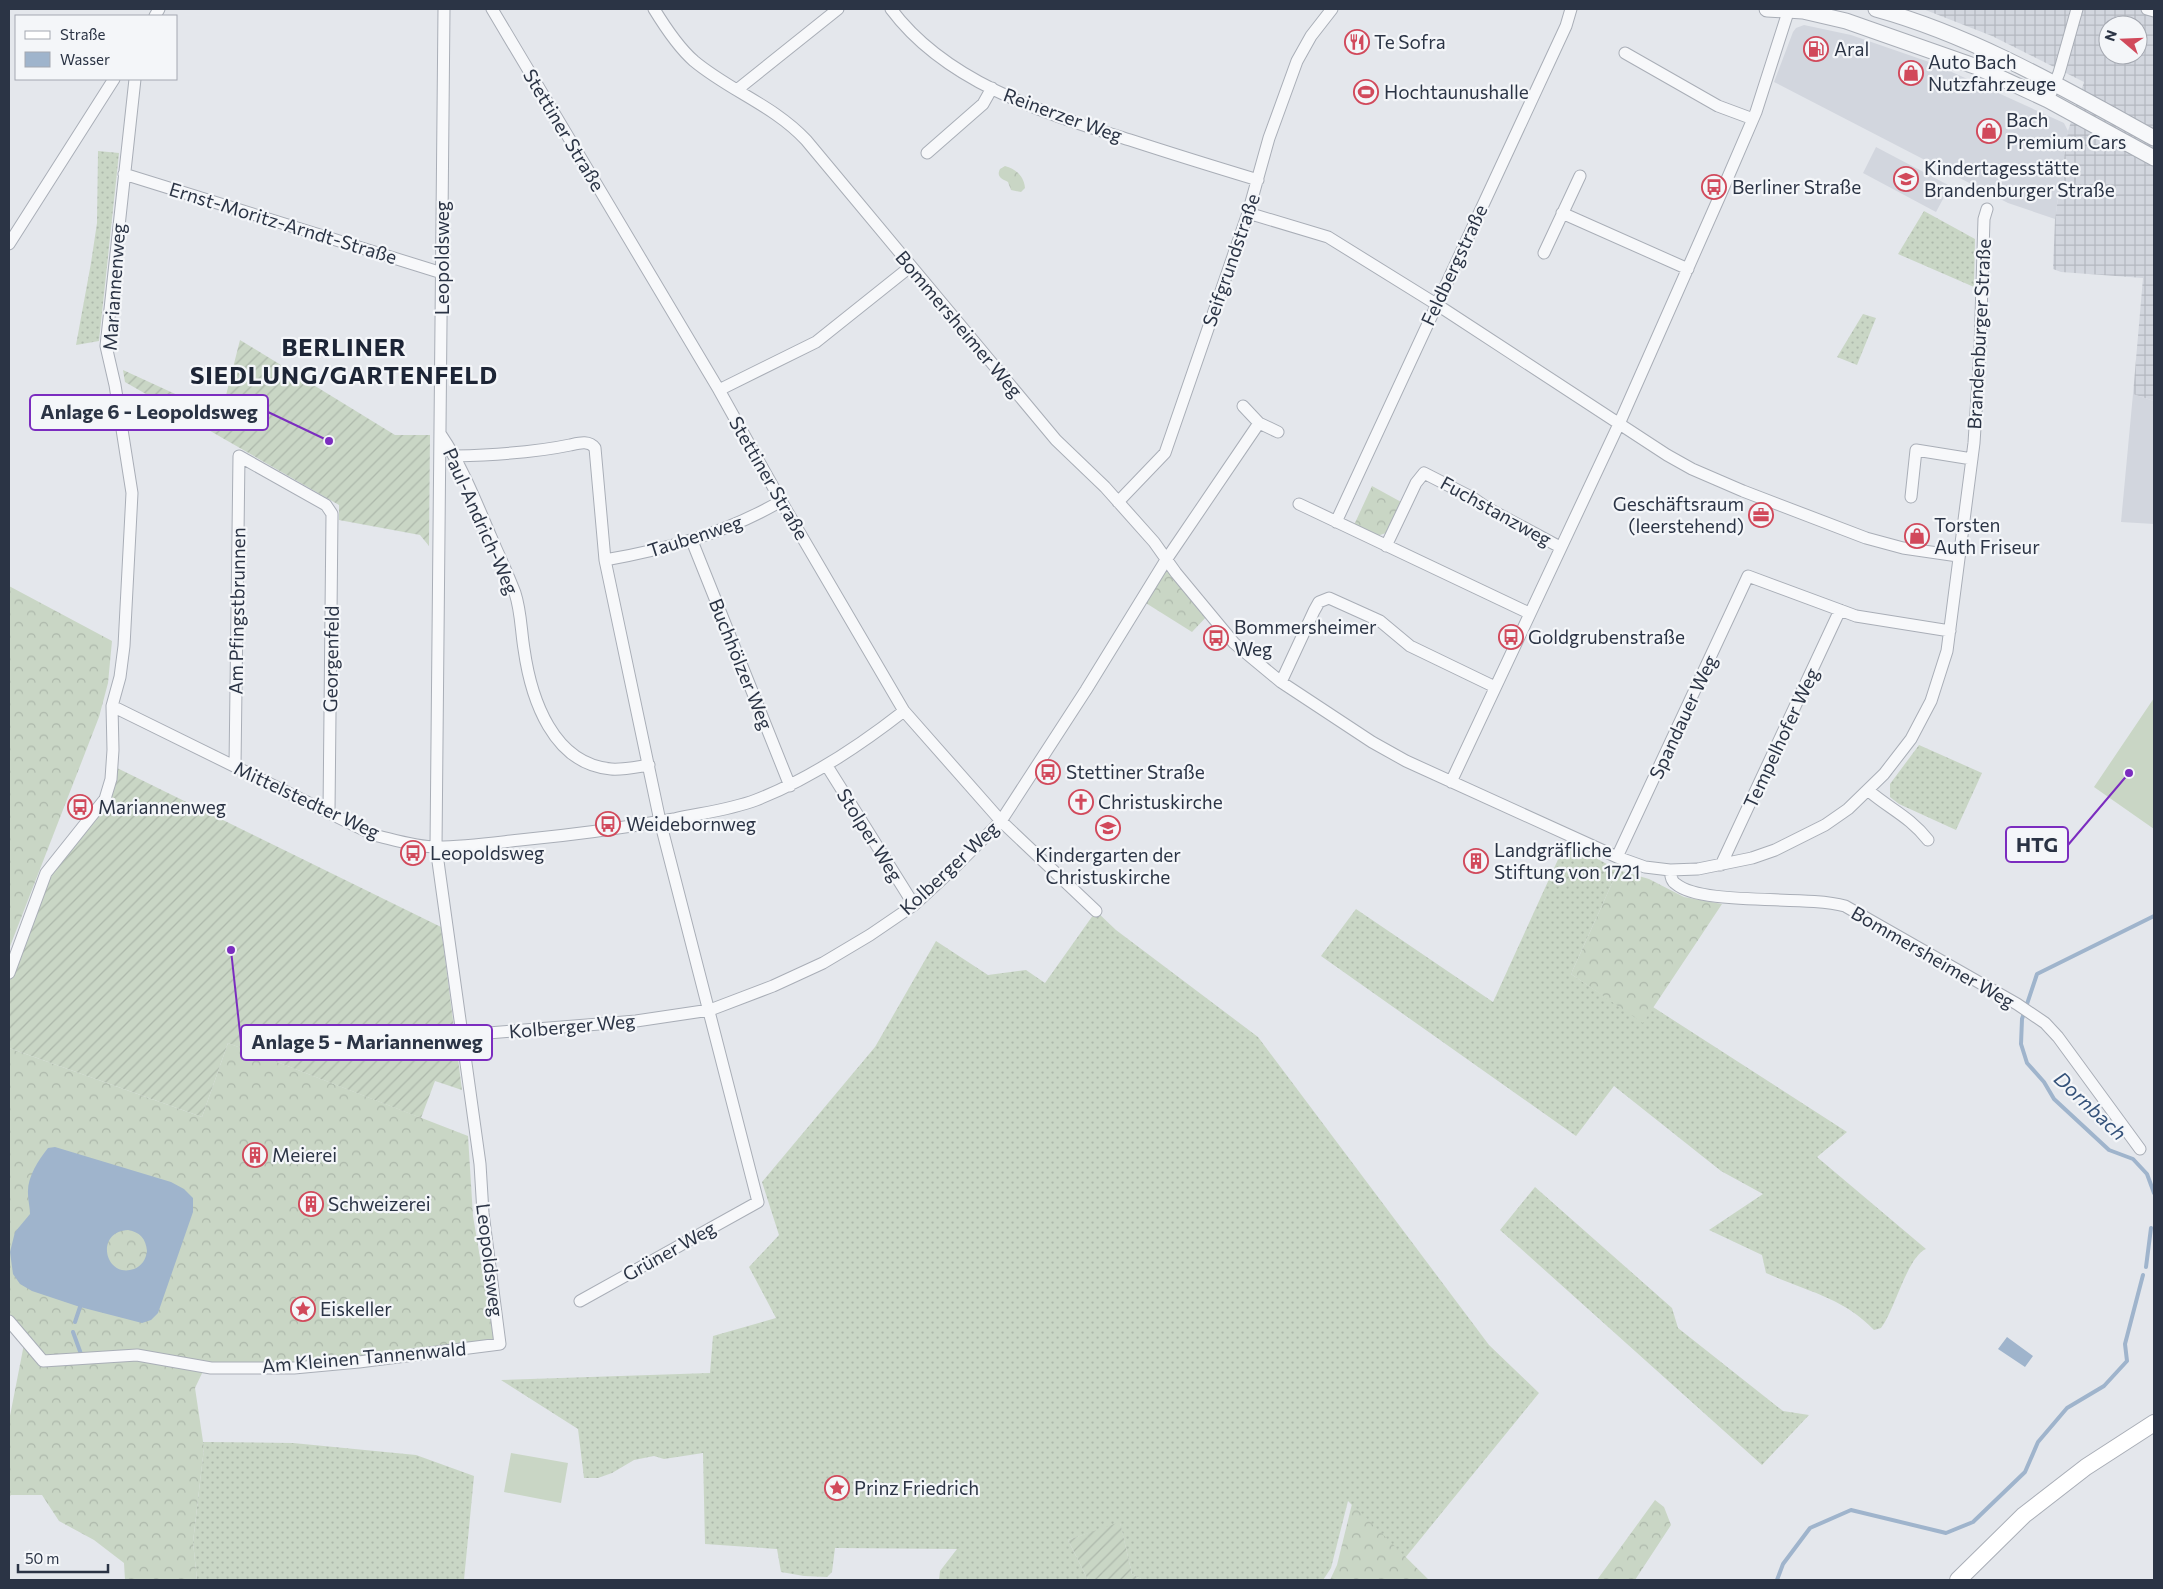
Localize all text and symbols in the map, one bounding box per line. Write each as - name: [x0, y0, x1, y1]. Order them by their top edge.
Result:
- legend: [15, 15, 178, 80]
- north arrow: [2098, 15, 2148, 65]
- text: Straße: [60, 25, 106, 43]
- text: N: [2100, 28, 2120, 43]
- restaurant icon: Te Sofra: [1344, 29, 1370, 55]
- place label: Te Sofra: [1374, 30, 1446, 53]
- fuel station icon: Aral: [1803, 36, 1829, 62]
- place label: Aral: [1834, 37, 1869, 60]
- text: Wasser: [60, 50, 110, 68]
- place label: Auto Bach Nutzfahrzeuge: [1928, 50, 2056, 95]
- shop icon: Auto Bach Nutzfahrzeuge: [1898, 60, 1924, 86]
- street label: Stettiner Straße: [519, 64, 610, 195]
- sports icon: Hochtaunushalle: [1353, 79, 1379, 105]
- place label: Hochtaunushalle: [1384, 80, 1529, 103]
- street label: Reinerzer Weg: [1001, 82, 1126, 147]
- place label: Bach Premium Cars: [2006, 108, 2126, 153]
- shop icon: Bach Premium Cars: [1976, 118, 2002, 144]
- place label: Kindertagesstätte Brandenburger Straße: [1924, 156, 2115, 201]
- school or university icon: Kindertagesstätte Brandenburger Straße: [1893, 166, 1919, 192]
- bus stop icon: Berliner Straße: [1701, 174, 1727, 200]
- place label: Berliner Straße: [1732, 175, 1861, 198]
- street label: Ernst-Moritz-Arndt-Straße: [166, 177, 400, 268]
- street label: Seifgrundstraße: [1197, 190, 1264, 329]
- street label: Leopoldsweg: [430, 201, 453, 315]
- street label: Feldbergstraße: [1416, 201, 1492, 329]
- street label: Mariannenweg: [98, 222, 129, 352]
- street label: Brandenburger Straße: [1962, 238, 1995, 430]
- street label: Bommersheimer Weg: [891, 246, 1028, 402]
- district label: BERLINER SIEDLUNG/GARTENFELD: [190, 332, 498, 389]
- callout: Anlage 6 - Leopoldsweg: [30, 395, 268, 430]
- text: Anlage 6 - Leopoldsweg: [40, 399, 258, 423]
- street label: Stettiner Straße: [725, 412, 814, 544]
- street label: Paul-Andrich-Weg: [439, 444, 524, 598]
- street label: Fuchstanzweg: [1437, 471, 1556, 551]
- place label: Geschäftsraum (leerstehend): [1613, 492, 1744, 537]
- office icon: Geschäftsraum (leerstehend): [1748, 502, 1774, 528]
- street label: Taubenweg: [645, 509, 745, 562]
- place label: Torsten Auth Friseur: [1934, 513, 2040, 558]
- shop icon: Torsten Auth Friseur: [1904, 523, 1930, 549]
- street label: Am Pfingstbrunnen: [224, 527, 249, 695]
- street label: Buchhölzer Weg: [705, 595, 778, 733]
- street label: Georgenfeld: [318, 605, 343, 713]
- place label: Bommersheimer Weg: [1234, 615, 1377, 660]
- bus stop icon: Goldgrubenstraße: [1498, 624, 1524, 650]
- bus stop icon: Bommersheimer Weg: [1203, 625, 1229, 651]
- place label: Goldgrubenstraße: [1528, 625, 1685, 648]
- street label: Spandauer Weg: [1644, 651, 1721, 783]
- street label: Tempelhofer Weg: [1738, 664, 1823, 812]
- street label: Mittelstedter Weg: [231, 756, 384, 843]
- bus stop icon: Stettiner Straße: [1035, 759, 1061, 785]
- place label: Stettiner Straße: [1066, 760, 1205, 783]
- street label: Stolper Weg: [833, 784, 908, 886]
- church icon: Christuskirche: [1068, 789, 1094, 815]
- place label: Christuskirche: [1098, 790, 1223, 813]
- bus stop icon: Mariannenweg: [67, 794, 93, 820]
- place label: Mariannenweg: [98, 795, 226, 818]
- bus stop icon: Weidebornweg: [595, 811, 621, 837]
- place label: Weidebornweg: [626, 812, 756, 835]
- school or university icon: Kindergarten der Christuskirche: [1095, 815, 1121, 841]
- street label: Kolberger Weg: [894, 816, 1003, 919]
- callout: HTG: [2006, 827, 2068, 862]
- text: HTG: [2016, 832, 2058, 856]
- place label: Landgräfliche Stiftung von 1721: [1494, 838, 1640, 883]
- bus stop icon: Leopoldsweg: [400, 840, 426, 866]
- place label: Leopoldsweg: [430, 841, 544, 864]
- place label: Kindergarten der Christuskirche: [1035, 843, 1181, 888]
- building icon: Landgräfliche Stiftung von 1721: [1463, 848, 1489, 874]
- street label: Bommersheimer Weg: [1848, 900, 2019, 1013]
- street label: Kolberger Weg: [508, 1009, 636, 1042]
- callout: Anlage 5 - Mariannenweg: [241, 1025, 492, 1060]
- text: Anlage 5 - Mariannenweg: [251, 1029, 483, 1053]
- water label: Dornbach: [2050, 1066, 2132, 1145]
- building icon: Meierei: [242, 1142, 268, 1168]
- place label: Meierei: [272, 1143, 337, 1166]
- building icon: Schweizerei: [298, 1191, 324, 1217]
- place label: Schweizerei: [328, 1192, 431, 1215]
- street label: Leopoldsweg: [472, 1202, 509, 1318]
- street label: Grüner Weg: [618, 1216, 719, 1286]
- place icon: Eiskeller: [290, 1296, 316, 1322]
- place label: Eiskeller: [320, 1297, 392, 1320]
- street label: Am Kleinen Tannenwald: [261, 1336, 467, 1377]
- place icon: Prinz Friedrich: [824, 1475, 850, 1501]
- place label: Prinz Friedrich: [854, 1476, 979, 1499]
- scale bar: [18, 1542, 108, 1574]
- text: 50 m: [25, 1549, 59, 1567]

